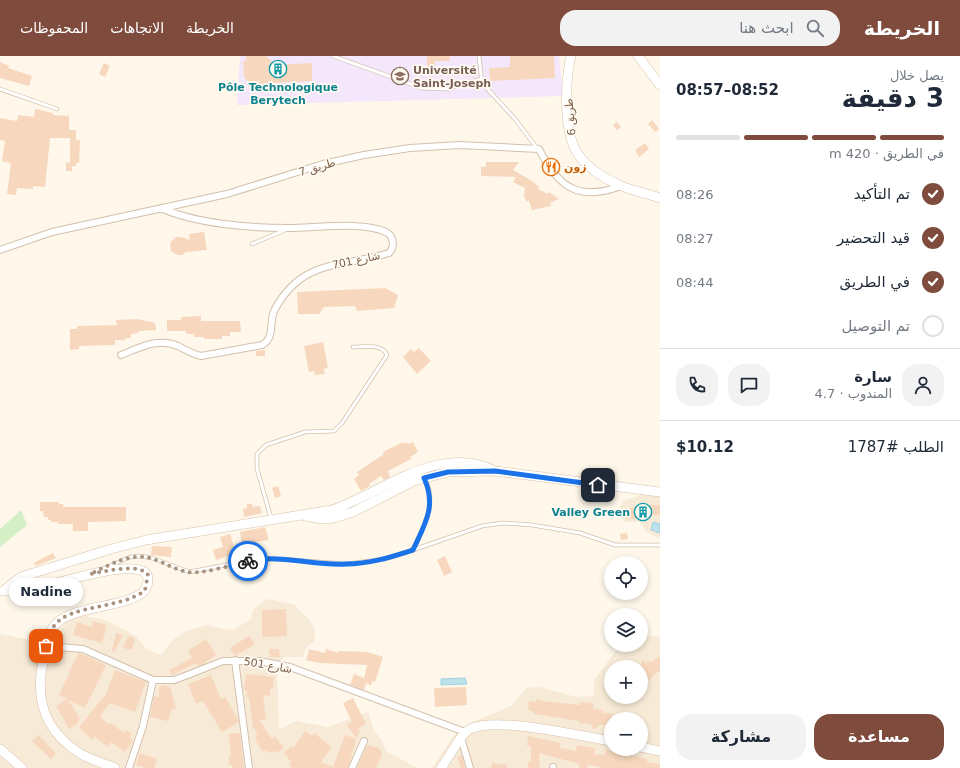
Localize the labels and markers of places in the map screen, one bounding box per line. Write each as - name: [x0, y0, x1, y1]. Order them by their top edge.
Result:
- building icon: Pôle Technologique Berytech: [268, 59, 288, 79]
- place label: Université Saint-Joseph: [413, 64, 491, 90]
- school or university icon: Université Saint-Joseph: [390, 66, 410, 86]
- place label: Pôle Technologique Berytech: [218, 81, 338, 107]
- restaurant icon: زون: [541, 157, 561, 177]
- place label: زون: [564, 161, 587, 174]
- pin: [581, 468, 615, 502]
- building icon: Valley Green: [633, 502, 653, 522]
- place label: Valley Green: [551, 506, 630, 519]
- callout: Nadine: [9, 578, 83, 606]
- pin: [29, 629, 63, 663]

